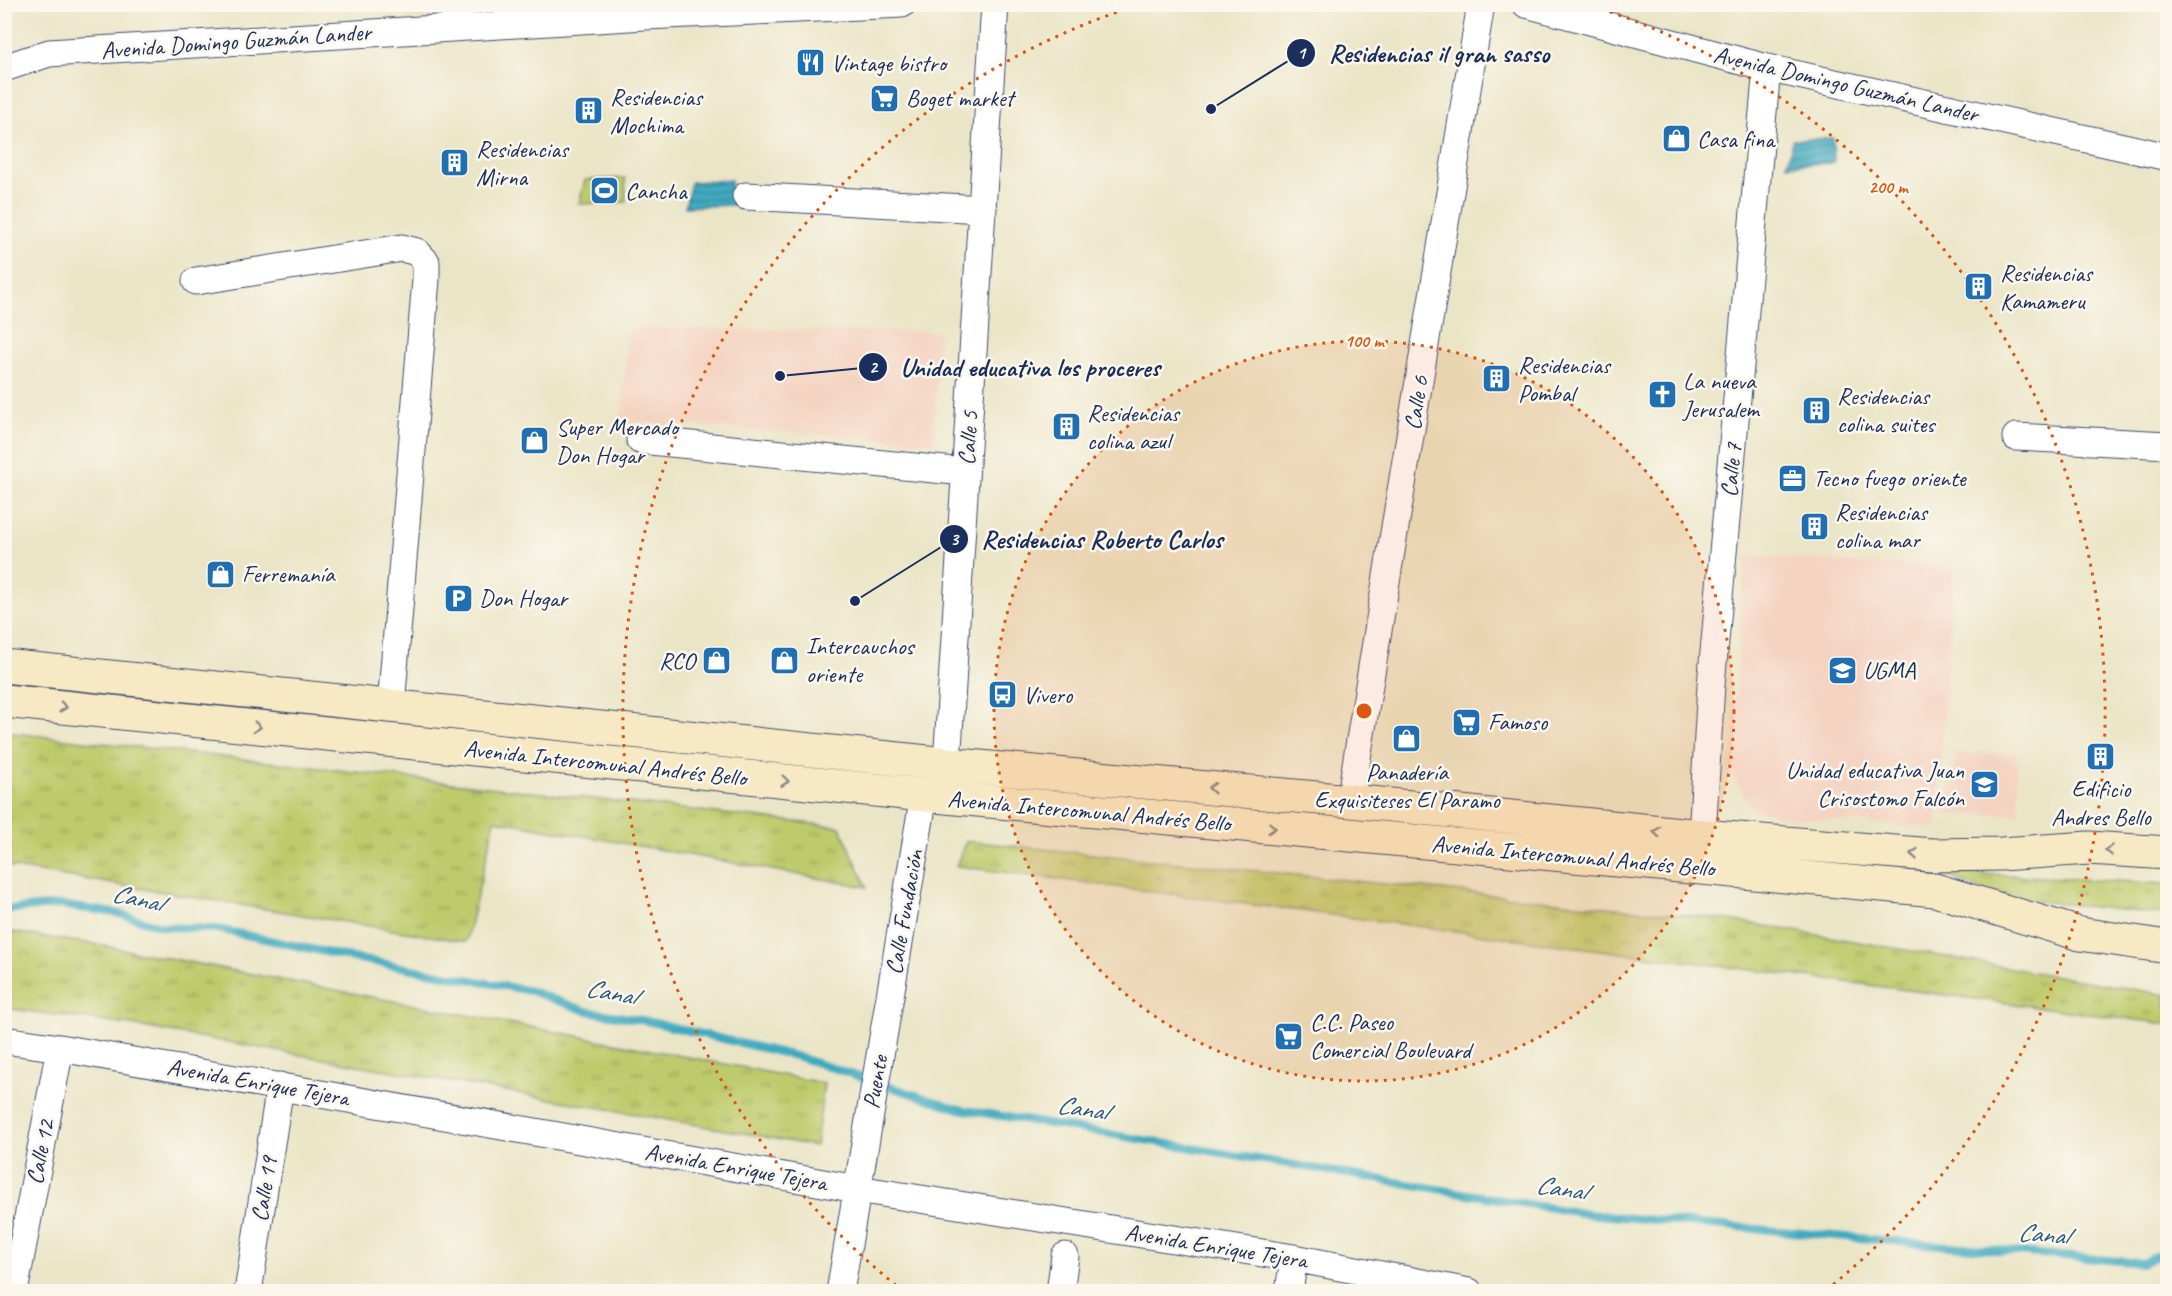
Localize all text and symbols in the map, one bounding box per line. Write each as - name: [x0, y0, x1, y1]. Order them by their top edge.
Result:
- street label: Avenida Domingo Guzmán Lander: [100, 16, 374, 65]
- callout: Residencias il gran sasso: [1286, 31, 1562, 75]
- text: Residencias il gran sasso: [1329, 37, 1551, 70]
- street label: Avenida Domingo Guzmán Lander: [1711, 39, 1983, 130]
- text: 1: [1297, 42, 1307, 64]
- restaurant icon: Vintage bistro: [794, 47, 826, 79]
- place label: Vintage bistro: [831, 48, 948, 78]
- place label: Residencias Mochima: [610, 82, 704, 140]
- supermarket icon: Boget market: [869, 82, 901, 114]
- place label: Boget market: [906, 83, 1017, 113]
- building icon: Residencias Mochima: [573, 95, 605, 127]
- shop icon: Casa fina: [1660, 123, 1692, 155]
- place label: Casa fina: [1697, 124, 1776, 154]
- place label: Residencias Mirna: [476, 134, 570, 192]
- building icon: Residencias Mirna: [439, 147, 471, 179]
- sports icon: Cancha: [588, 175, 620, 207]
- place label: Cancha: [625, 176, 688, 206]
- text: 200 m: [1869, 176, 1909, 198]
- place label: Residencias Kamameru: [2000, 258, 2094, 316]
- building icon: Residencias Kamameru: [1963, 271, 1995, 303]
- text: 100 m: [1345, 330, 1385, 352]
- callout: Unidad educativa los proceres: [858, 345, 1172, 389]
- place label: Residencias Pombal: [1518, 350, 1612, 408]
- text: Unidad educativa los proceres: [900, 351, 1163, 384]
- text: 2: [869, 356, 879, 378]
- building icon: Residencias Pombal: [1481, 363, 1513, 395]
- place label: La nueva Jerusalem: [1682, 366, 1761, 424]
- street label: Calle 6: [1397, 373, 1435, 432]
- church icon: La nueva Jerusalem: [1646, 379, 1678, 411]
- place label: Residencias colina suites: [1837, 381, 1936, 439]
- building icon: Residencias colina suites: [1800, 394, 1832, 426]
- place label: Residencias colina azul: [1087, 398, 1181, 456]
- street label: Calle 5: [951, 409, 985, 466]
- building icon: Residencias colina azul: [1050, 411, 1082, 443]
- place label: Super Mercado Don Hogar: [556, 412, 681, 470]
- shop icon: Super Mercado Don Hogar: [519, 425, 551, 457]
- street label: Calle 7: [1714, 440, 1748, 498]
- office icon: Tecno fuego oriente: [1776, 462, 1808, 494]
- place label: Tecno fuego oriente: [1813, 463, 1968, 493]
- place label: Residencias colina mar: [1835, 497, 1929, 555]
- building icon: Residencias colina mar: [1798, 510, 1830, 542]
- callout: Residencias Roberto Carlos: [939, 517, 1235, 561]
- text: Residencias Roberto Carlos: [981, 523, 1226, 556]
- text: 3: [950, 528, 960, 550]
- shop icon: Ferremanía: [205, 558, 237, 590]
- place label: Ferremanía: [242, 559, 336, 589]
- parking icon: Don Hogar: [442, 582, 474, 614]
- place label: Don Hogar: [479, 583, 570, 613]
- place label: Intercauchos oriente: [806, 631, 916, 689]
- shop icon: Intercauchos oriente: [769, 644, 801, 676]
- shop icon: RCO: [700, 645, 732, 677]
- place label: RCO: [659, 646, 698, 676]
- school or university icon: UGMA: [1826, 654, 1858, 686]
- place label: UGMA: [1863, 655, 1916, 685]
- bus stop icon: Vivero: [986, 679, 1018, 711]
- place label: Vivero: [1023, 680, 1074, 710]
- one-way arrow: [58, 700, 67, 713]
- centre of rings: [1354, 701, 1374, 721]
- supermarket icon: Famoso: [1451, 706, 1483, 738]
- place label: Famoso: [1488, 707, 1549, 737]
- one-way arrow: [252, 720, 261, 733]
- shop icon: Panadería Exquisiteses El Paramo: [1391, 723, 1423, 755]
- street label: Avenida Intercomunal Andrés Bello: [462, 733, 750, 793]
- building icon: Edificio Andres Bello: [2085, 740, 2117, 772]
- place label: Unidad educativa Juan Crisostomo Falcón: [1786, 755, 1965, 813]
- place label: Panadería Exquisiteses El Paramo: [1314, 757, 1501, 815]
- school or university icon: Unidad educativa Juan Crisostomo Falcón: [1969, 768, 2001, 800]
- one-way arrow: [780, 774, 789, 787]
- place label: Edificio Andres Bello: [2051, 774, 2152, 832]
- one-way arrow: [1208, 782, 1217, 795]
- street label: Avenida Intercomunal Andrés Bello: [946, 784, 1234, 839]
- one-way arrow: [1267, 821, 1276, 834]
- one-way arrow: [1653, 826, 1662, 839]
- street label: Avenida Intercomunal Andrés Bello: [1430, 829, 1718, 884]
- one-way arrow: [2105, 843, 2114, 856]
- street label: Calle Fundación: [878, 846, 930, 977]
- one-way arrow: [1910, 847, 1919, 860]
- water label: Canal: [109, 876, 174, 922]
- water label: Canal: [583, 971, 647, 1015]
- place label: C.C. Paseo Comercial Boulevard: [1310, 1007, 1474, 1065]
- supermarket icon: C.C. Paseo Comercial Boulevard: [1273, 1020, 1305, 1052]
- street label: Avenida Enrique Tejera: [165, 1051, 353, 1113]
- street label: Puente: [856, 1051, 895, 1111]
- water label: Canal: [1055, 1088, 1118, 1130]
- street label: Calle 12: [19, 1115, 61, 1187]
- street label: Avenida Enrique Tejera: [643, 1136, 831, 1198]
- street label: Calle 19: [244, 1152, 284, 1224]
- water label: Canal: [1534, 1168, 1597, 1210]
- water label: Canal: [2017, 1215, 2078, 1253]
- street label: Avenida Enrique Tejera: [1123, 1217, 1311, 1276]

